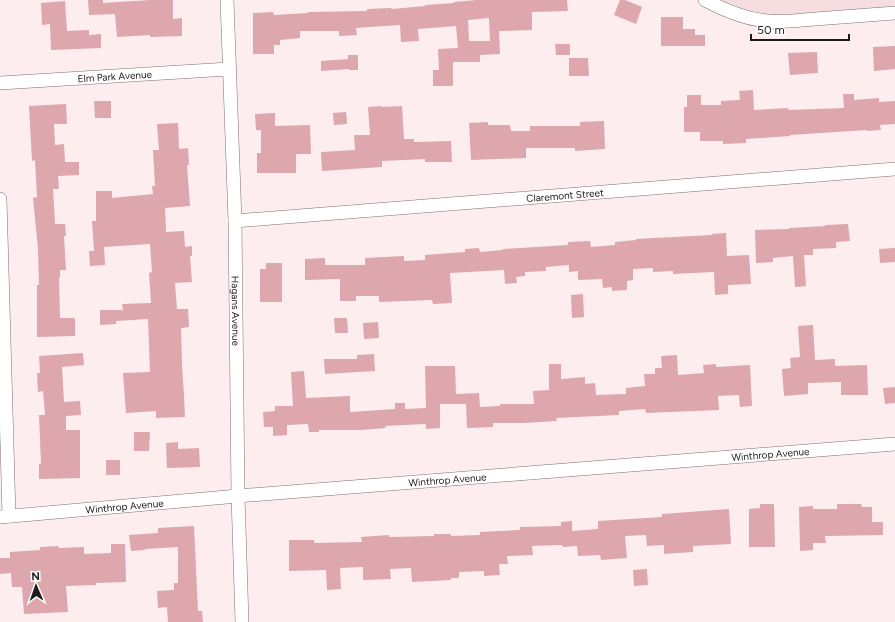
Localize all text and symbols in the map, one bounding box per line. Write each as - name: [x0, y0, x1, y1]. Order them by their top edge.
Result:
- scale bar: [751, 16, 849, 42]
- text: 50 m: [757, 23, 785, 37]
- street label: Elm Park Avenue: [77, 67, 153, 85]
- street label: Claremont Street: [526, 185, 604, 205]
- street label: Hagans Avenue: [229, 276, 243, 347]
- street label: Winthrop Avenue: [731, 444, 811, 463]
- street label: Winthrop Avenue: [408, 470, 488, 489]
- street label: Winthrop Avenue: [85, 496, 165, 516]
- north arrow: [16, 566, 56, 606]
- text: N: [31, 570, 40, 583]

